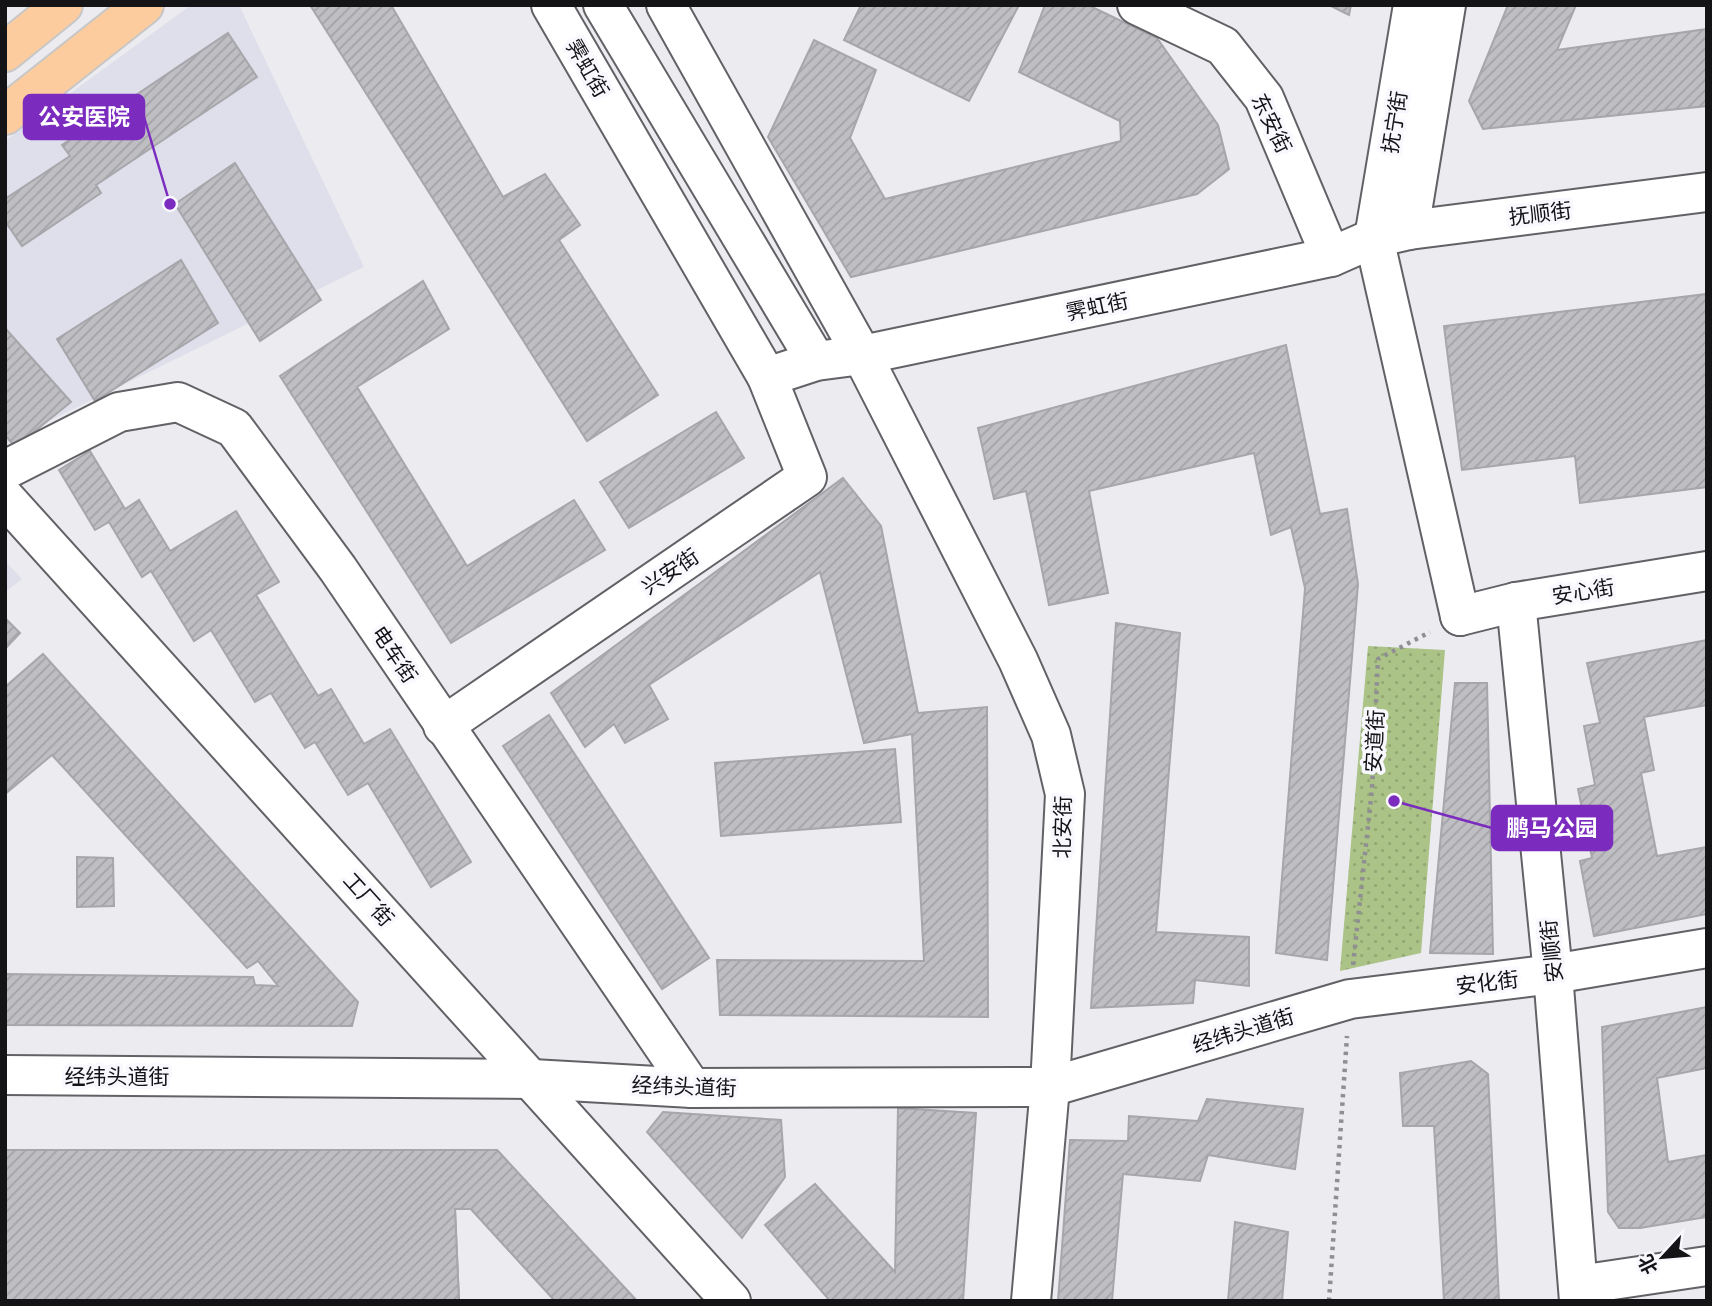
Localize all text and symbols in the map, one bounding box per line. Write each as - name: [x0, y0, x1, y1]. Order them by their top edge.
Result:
- street label: 霁虹街: [558, 33, 618, 103]
- street label: 东安街: [1244, 88, 1300, 158]
- street label: 抚宁街: [1373, 88, 1415, 156]
- callout: 公安医院: [24, 95, 144, 139]
- text: 公安医院: [38, 99, 130, 134]
- street label: 抚顺街: [1507, 193, 1573, 233]
- street label: 霁虹街: [1063, 284, 1131, 328]
- street label: 兴安街: [635, 540, 705, 602]
- street label: 安心街: [1549, 570, 1617, 612]
- street label: 电车街: [364, 619, 426, 689]
- street label: 安道街: [1356, 709, 1392, 773]
- street label: 北安街: [1045, 795, 1079, 859]
- callout: 鹏马公园: [1492, 806, 1612, 850]
- text: 鹏马公园: [1506, 810, 1598, 845]
- street label: 工厂街: [336, 865, 402, 933]
- street label: 安顺街: [1532, 918, 1570, 984]
- street label: 安化街: [1454, 962, 1520, 1002]
- street label: 经纬头道街: [1188, 999, 1298, 1061]
- street label: 经纬头道街: [65, 1060, 170, 1092]
- street label: 经纬头道街: [631, 1068, 737, 1104]
- north arrow: [1628, 1222, 1698, 1292]
- text: 北: [1630, 1250, 1664, 1280]

